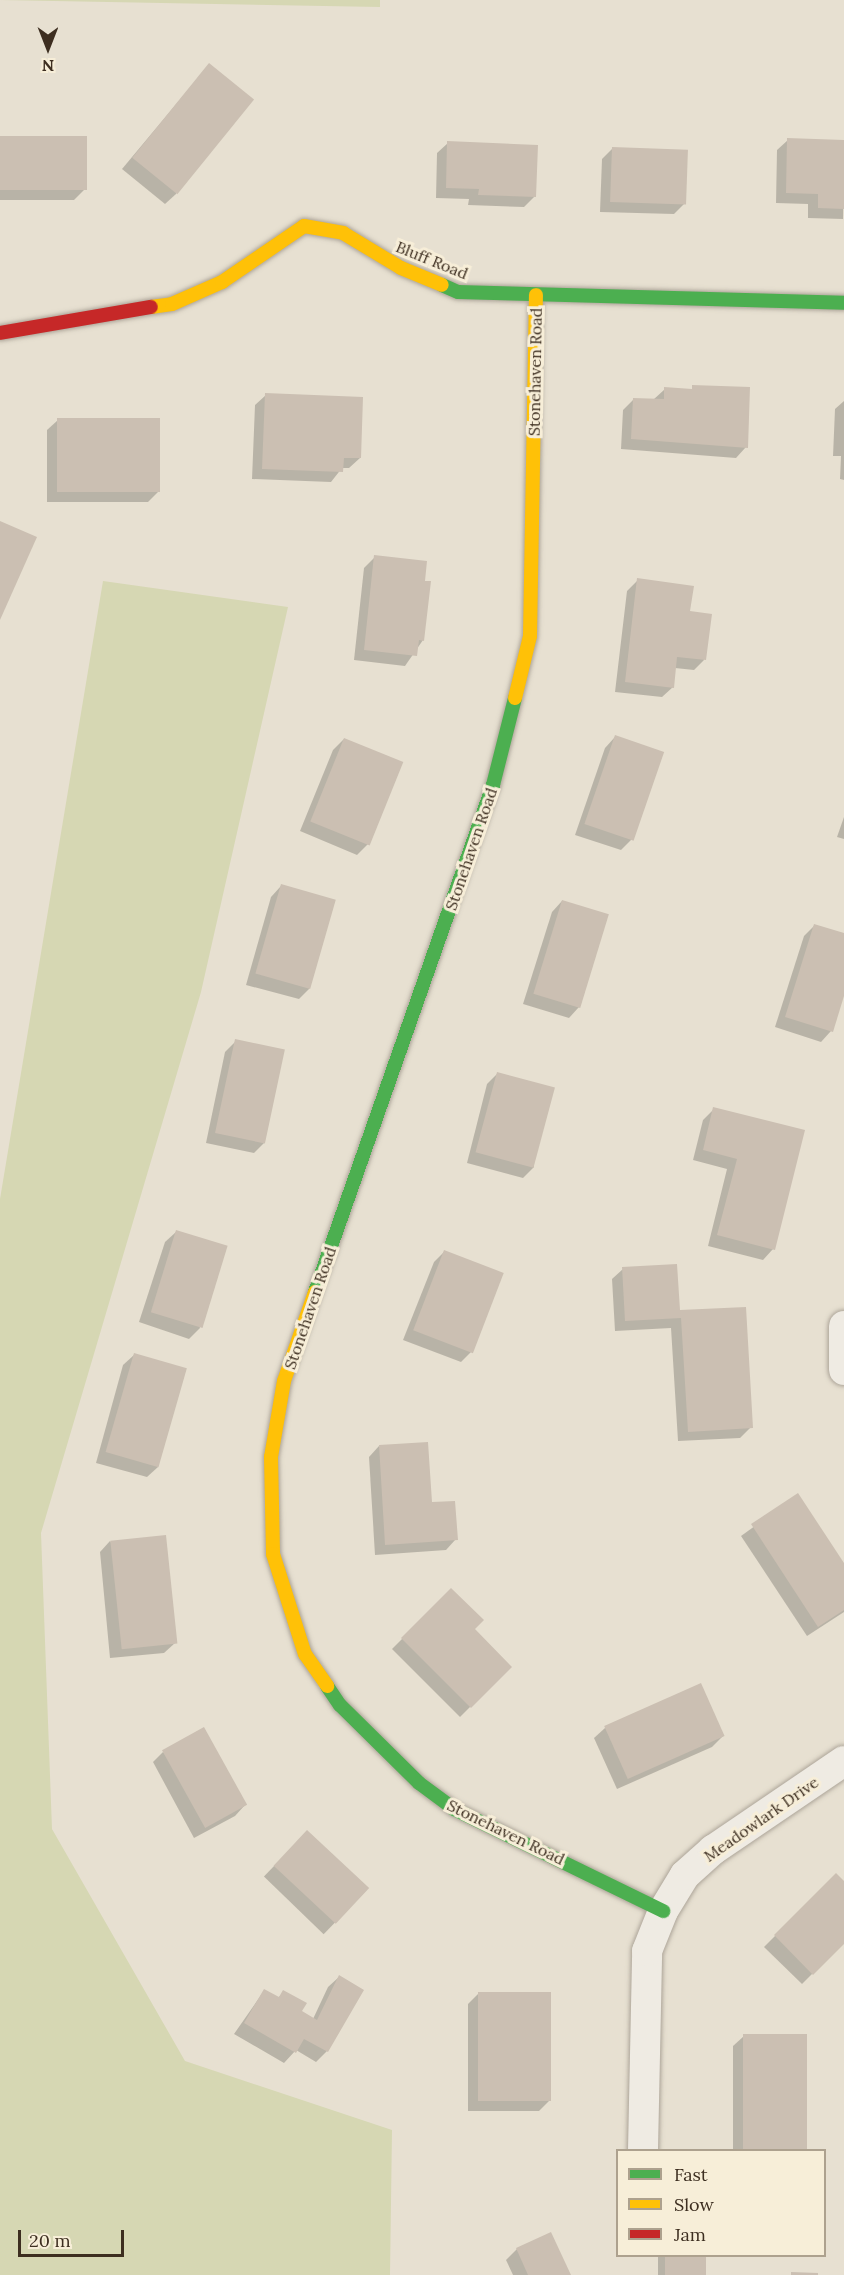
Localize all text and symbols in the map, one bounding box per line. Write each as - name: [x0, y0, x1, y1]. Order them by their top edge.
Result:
- north arrow: [18, 18, 78, 78]
- text: N: [42, 56, 54, 76]
- street label: Bluff Road: [393, 237, 471, 283]
- street label: Stonehaven Road: [524, 308, 546, 436]
- street label: Stonehaven Road: [441, 785, 501, 913]
- street label: Stonehaven Road: [280, 1244, 340, 1372]
- street label: Meadowlark Drive: [700, 1772, 822, 1866]
- street label: Stonehaven Road: [444, 1795, 568, 1869]
- legend: [616, 2149, 826, 2257]
- text: Fast: [674, 2163, 708, 2186]
- text: Slow: [674, 2193, 714, 2216]
- scale bar: [21, 2218, 128, 2256]
- text: Jam: [674, 2223, 706, 2246]
- text: 20 m: [29, 2229, 71, 2252]

